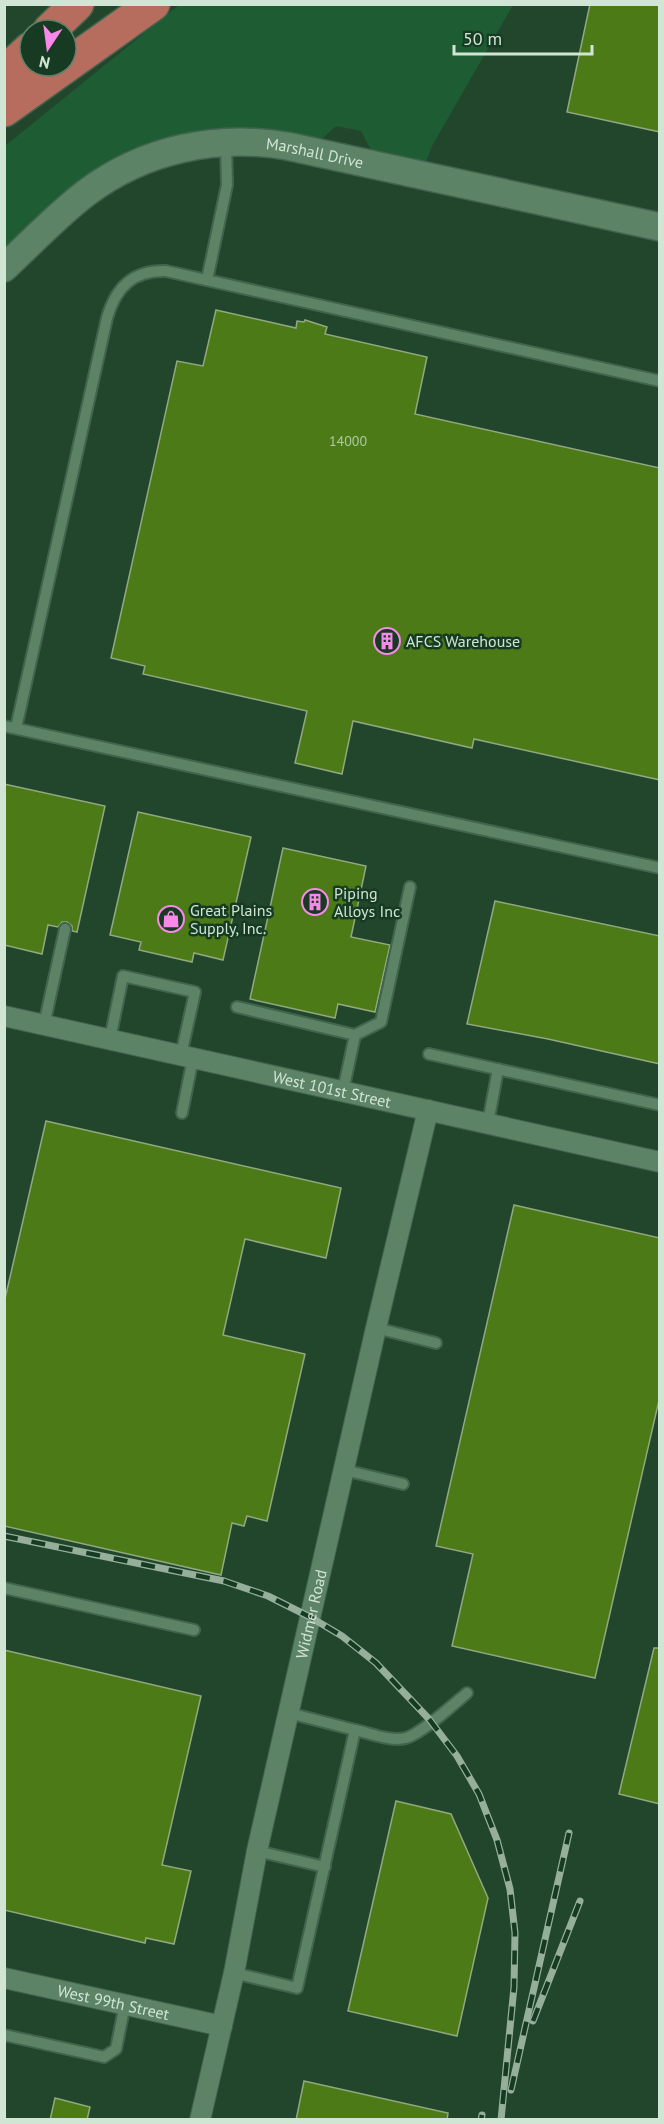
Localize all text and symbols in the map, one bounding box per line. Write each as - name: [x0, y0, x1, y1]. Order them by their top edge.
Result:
- north arrow: [18, 18, 78, 78]
- scale bar: [454, 18, 592, 56]
- text: 50 m: [463, 27, 502, 50]
- text: N: [37, 52, 52, 74]
- street label: Marshall Drive: [265, 133, 365, 172]
- house number: 14000: [329, 432, 367, 450]
- building icon: AFCS Warehouse: [372, 626, 402, 656]
- place label: AFCS Warehouse: [406, 631, 520, 651]
- place label: Piping Alloys Inc: [334, 883, 400, 921]
- building icon: Piping Alloys Inc: [300, 887, 330, 917]
- place label: Great Plains Supply, Inc.: [190, 900, 273, 938]
- shop icon: Great Plains Supply, Inc.: [156, 904, 186, 934]
- street label: West 101st Street: [271, 1066, 394, 1112]
- street label: Widmer Road: [291, 1568, 331, 1661]
- street label: West 99th Street: [56, 1980, 172, 2024]

